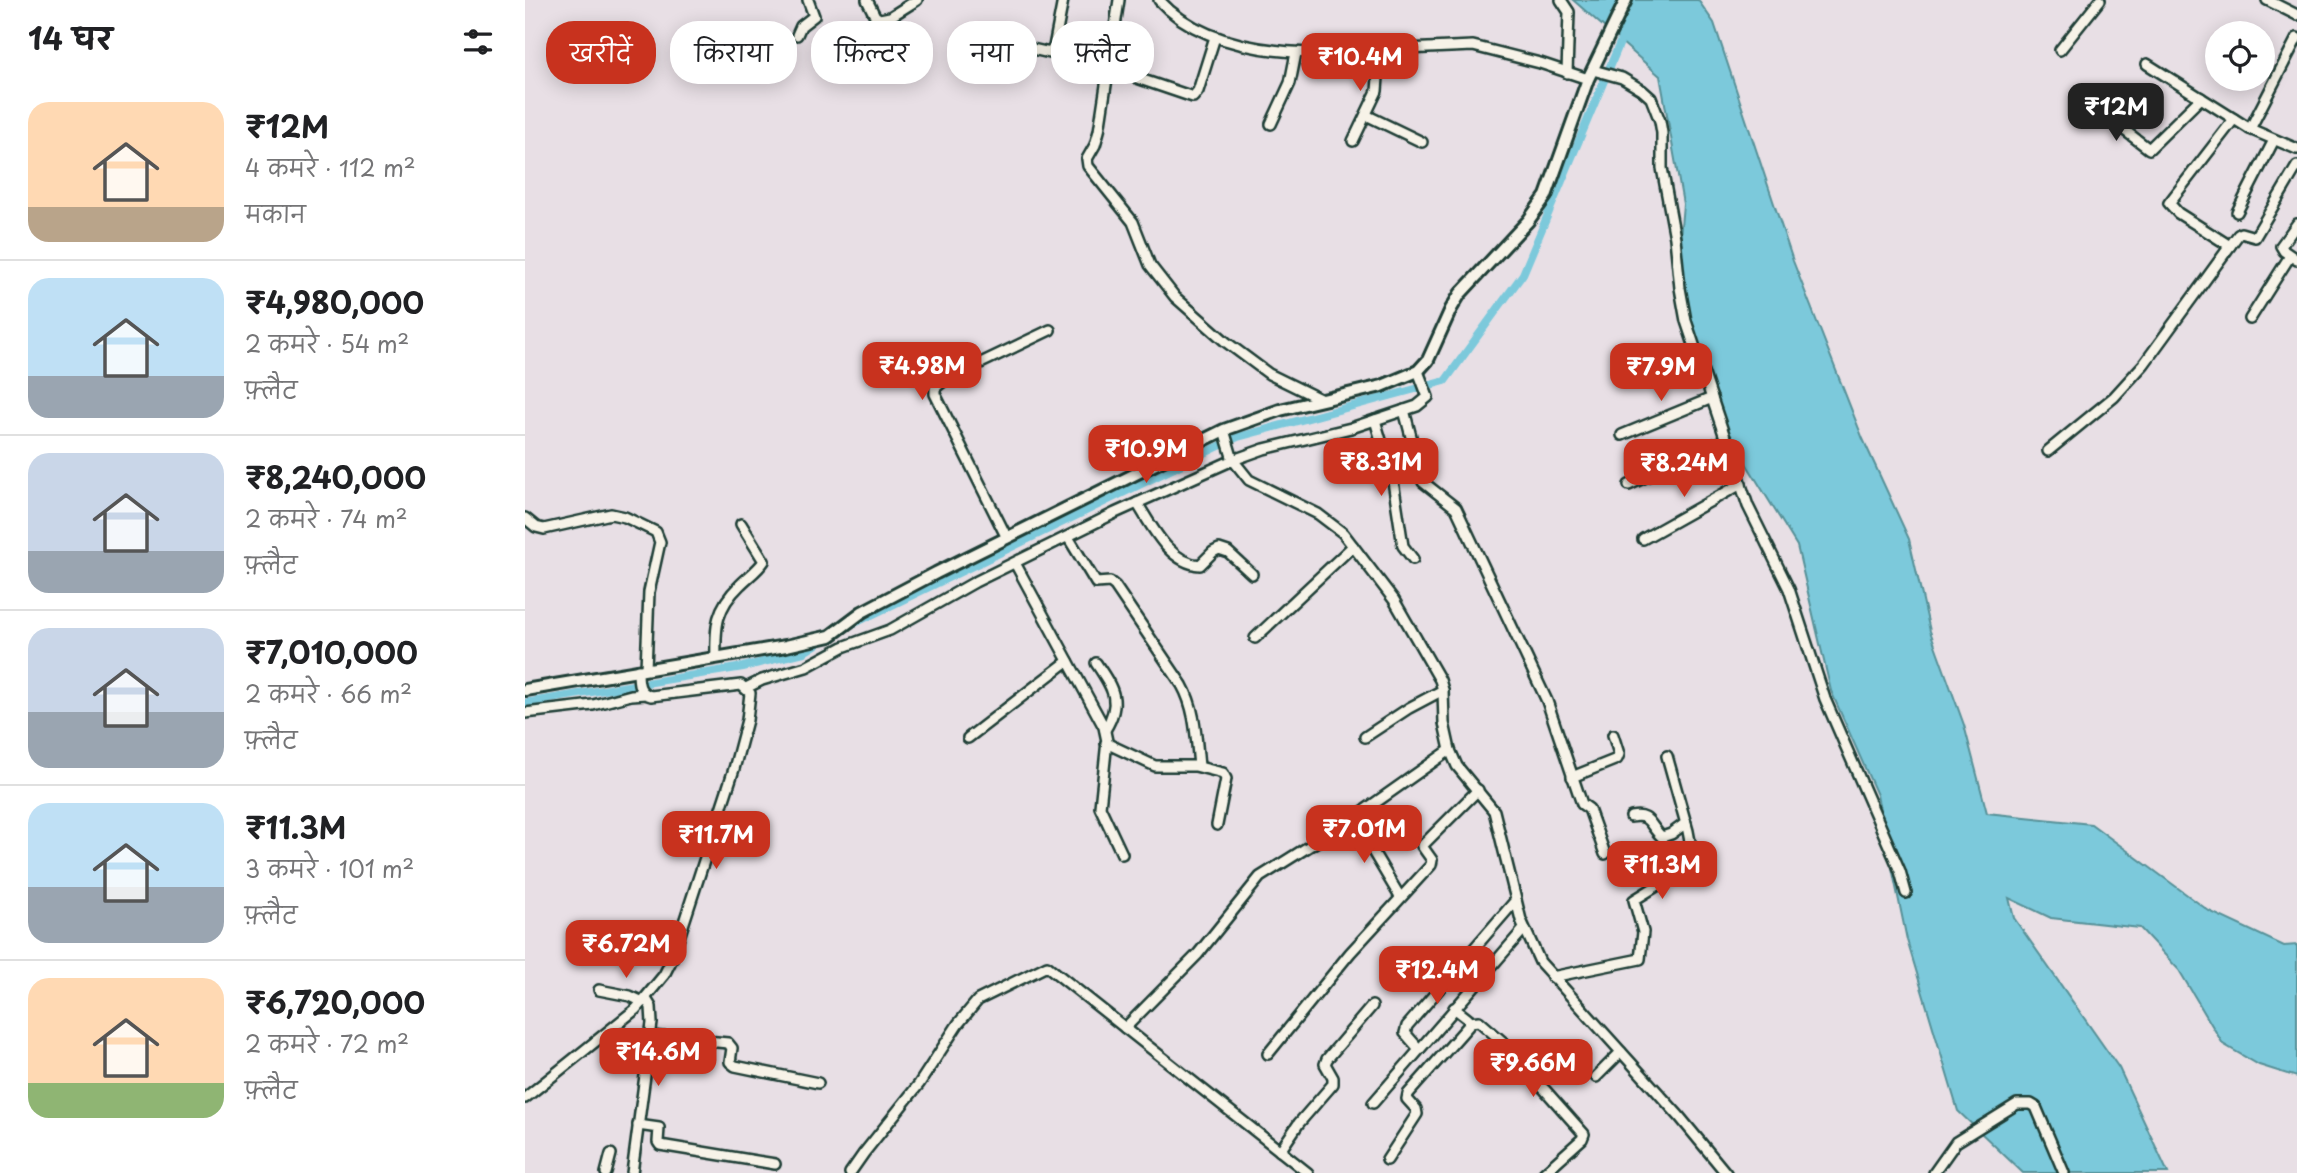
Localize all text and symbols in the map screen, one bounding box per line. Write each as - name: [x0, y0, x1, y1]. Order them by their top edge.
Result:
- text: 14 घर: [28, 15, 113, 60]
- chip: खरीदें: [546, 21, 656, 84]
- chip: किराया: [670, 21, 797, 84]
- chip: फ़िल्टर: [811, 21, 933, 84]
- chip: नया: [947, 21, 1037, 84]
- chip: फ़्लैट: [1051, 21, 1154, 84]
- map controls: [2205, 21, 2275, 91]
- button: locate: [2205, 21, 2275, 91]
- icon: filters: [459, 23, 497, 61]
- pin: ₹10.4M: [1303, 34, 1417, 93]
- text: ₹10.4M: [1317, 38, 1403, 73]
- pin: ₹12M: [2075, 83, 2157, 143]
- text: ₹12M: [2084, 88, 2148, 123]
- text: ₹12M: [245, 103, 329, 148]
- icon: home: [84, 130, 168, 214]
- text: 4 कमरे · 112 m²: [245, 150, 416, 185]
- text: मकान: [245, 196, 306, 231]
- text: ₹4,980,000: [245, 279, 424, 324]
- icon: home: [84, 306, 168, 390]
- text: 2 कमरे · 54 m²: [245, 326, 409, 361]
- pin: ₹4.98M: [865, 342, 979, 402]
- pin: ₹7.9M: [1612, 344, 1710, 403]
- text: ₹4.98M: [878, 347, 966, 382]
- text: ₹7.9M: [1626, 348, 1696, 383]
- text: फ़्लैट: [245, 372, 297, 407]
- pin: ₹10.9M: [1089, 426, 1203, 485]
- text: ₹10.9M: [1104, 430, 1188, 465]
- pin: ₹8.31M: [1324, 438, 1438, 498]
- pin: ₹8.24M: [1627, 440, 1741, 499]
- text: ₹8.31M: [1339, 443, 1423, 478]
- text: ₹8.24M: [1640, 444, 1728, 479]
- text: ₹8,240,000: [245, 454, 426, 499]
- icon: home: [84, 481, 168, 565]
- text: 2 कमरे · 74 m²: [245, 501, 408, 536]
- text: फ़्लैट: [245, 547, 297, 582]
- text: ₹7,010,000: [245, 629, 418, 674]
- icon: home: [84, 656, 168, 740]
- text: 2 कमरे · 66 m²: [245, 676, 412, 711]
- text: फ़्लैट: [245, 722, 297, 757]
- text: ₹11.3M: [245, 804, 346, 849]
- pin: ₹7.01M: [1307, 806, 1421, 865]
- text: ₹7.01M: [1322, 810, 1406, 845]
- pin: ₹11.7M: [659, 812, 773, 871]
- text: ₹11.7M: [678, 816, 754, 851]
- icon: home: [84, 831, 168, 915]
- pin: ₹11.3M: [1605, 842, 1719, 901]
- text: ₹11.3M: [1623, 846, 1701, 881]
- text: 3 कमरे · 101 m²: [245, 851, 414, 886]
- text: फ़्लैट: [245, 897, 297, 932]
- pin: ₹6.72M: [569, 920, 683, 980]
- text: ₹6.72M: [582, 925, 670, 960]
- pin: ₹12.4M: [1380, 946, 1494, 1006]
- text: ₹12.4M: [1395, 951, 1479, 986]
- text: ₹6,720,000: [245, 979, 425, 1024]
- icon: home: [84, 1006, 168, 1090]
- text: 2 कमरे · 72 m²: [245, 1026, 409, 1061]
- pin: ₹14.6M: [601, 1028, 715, 1088]
- text: ₹14.6M: [615, 1033, 701, 1068]
- pin: ₹9.66M: [1476, 1040, 1590, 1099]
- text: ₹9.66M: [1490, 1044, 1576, 1079]
- text: फ़्लैट: [245, 1072, 297, 1107]

